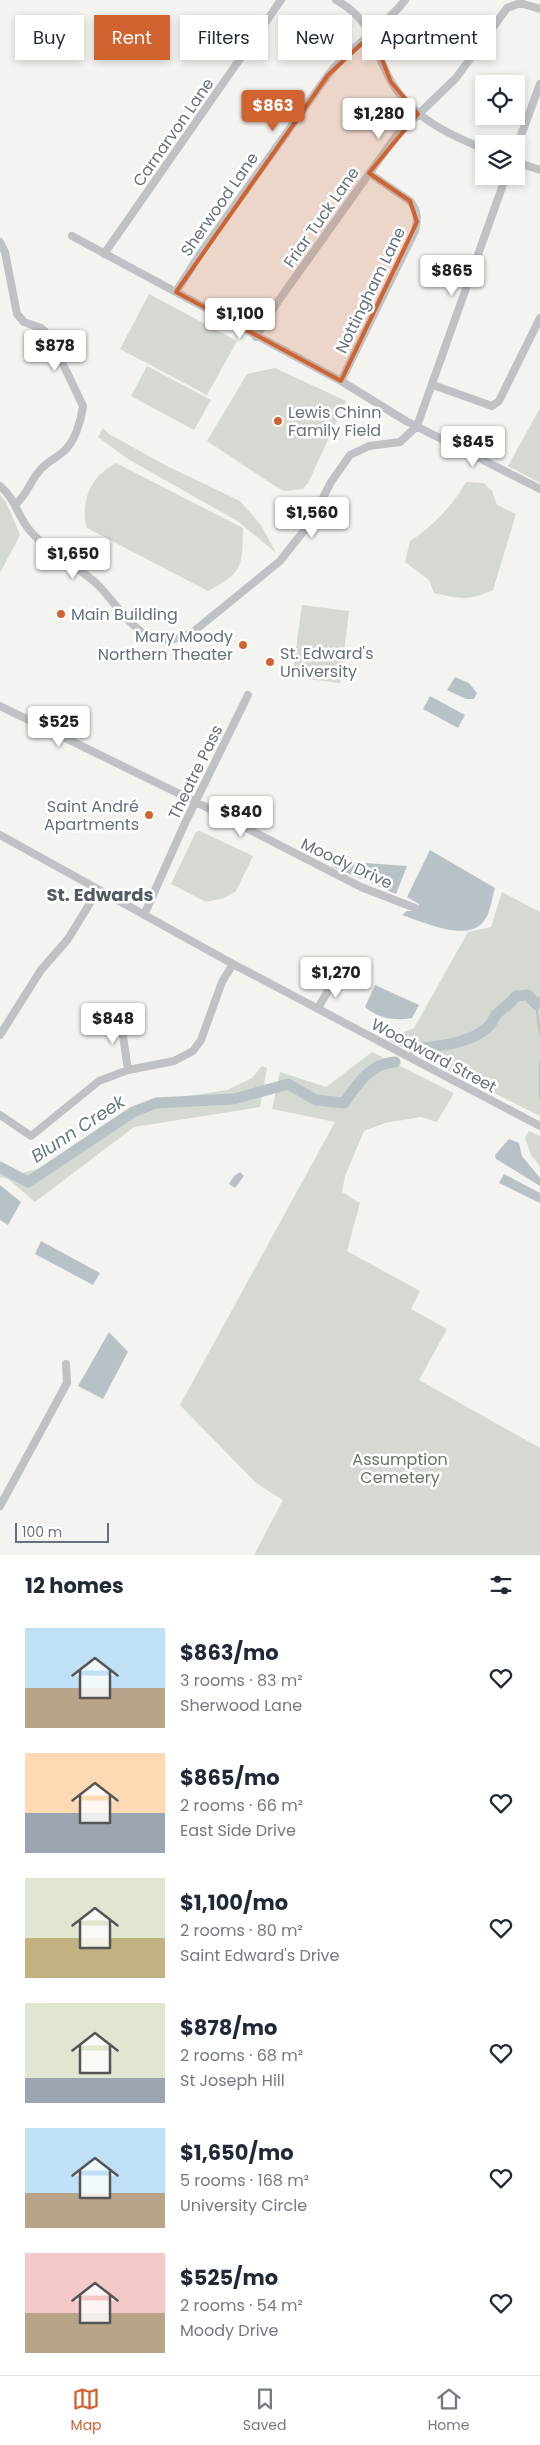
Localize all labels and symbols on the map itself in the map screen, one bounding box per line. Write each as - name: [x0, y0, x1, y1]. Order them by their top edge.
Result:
- street label: Carnarvon Lane: [127, 73, 220, 191]
- pin: $863: [243, 90, 303, 132]
- pin: $1,280: [338, 98, 420, 140]
- street label: Sherwood Lane: [175, 148, 264, 261]
- street label: Friar Tuck Lane: [278, 162, 365, 272]
- street label: Nottingham Lane: [330, 223, 411, 357]
- pin: $865: [422, 254, 482, 297]
- pin: $1,100: [199, 298, 281, 340]
- pin: $878: [25, 330, 85, 372]
- place label: Lewis Chinn Family Field: [288, 401, 382, 442]
- marker: Lewis Chinn Family Field: [272, 415, 284, 427]
- pin: $845: [443, 426, 503, 468]
- pin: $1,560: [271, 496, 353, 539]
- pin: $1,650: [32, 538, 114, 580]
- place label: Main Building: [71, 603, 178, 626]
- marker: Main Building: [55, 608, 67, 620]
- place label: Mary Moody Northern Theater: [98, 625, 233, 666]
- marker: Mary Moody Northern Theater: [237, 639, 249, 651]
- place label: St. Edward's University: [280, 642, 374, 683]
- marker: St. Edward's University: [264, 656, 276, 668]
- pin: $525: [29, 706, 89, 748]
- street label: Theatre Pass: [163, 721, 228, 823]
- place label: Saint André Apartments: [44, 795, 139, 836]
- pin: $840: [211, 796, 271, 838]
- marker: Saint André Apartments: [143, 809, 155, 821]
- street label: Moody Drive: [297, 832, 396, 895]
- district label: St. Edwards: [46, 882, 154, 907]
- pin: $1,270: [295, 956, 377, 999]
- pin: $848: [83, 1002, 143, 1045]
- street label: Woodward Street: [367, 1013, 501, 1098]
- water label: Blunn Creek: [26, 1088, 130, 1168]
- park label: Assumption Cemetery: [352, 1448, 448, 1489]
- scale bar: [15, 1520, 109, 1543]

